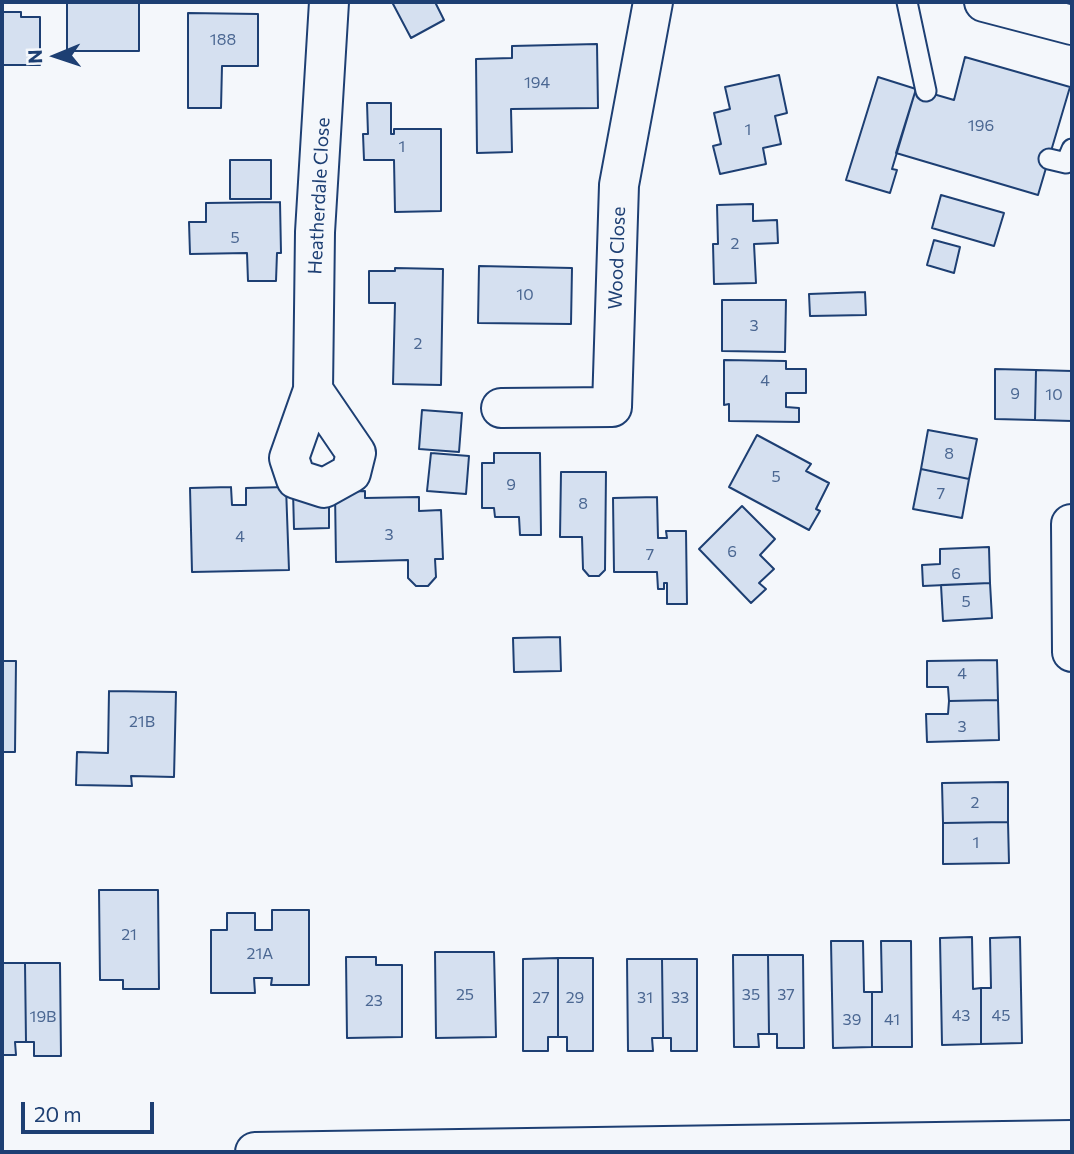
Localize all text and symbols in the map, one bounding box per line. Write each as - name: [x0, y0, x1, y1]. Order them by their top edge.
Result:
- north arrow: [21, 21, 91, 91]
- house number: 188: [210, 30, 236, 50]
- text: N: [23, 49, 46, 64]
- house number: 194: [524, 73, 550, 93]
- house number: 196: [968, 116, 994, 136]
- street label: Heatherdale Close: [304, 117, 334, 275]
- house number: 1: [745, 120, 751, 140]
- house number: 1: [399, 137, 405, 157]
- street label: Wood Close: [604, 206, 630, 310]
- house number: 5: [230, 228, 240, 248]
- house number: 2: [731, 234, 739, 254]
- house number: 10: [516, 285, 534, 305]
- house number: 3: [749, 316, 759, 336]
- house number: 2: [414, 334, 422, 354]
- house number: 4: [760, 371, 770, 391]
- house number: 9: [1010, 384, 1020, 404]
- house number: 10: [1045, 385, 1063, 405]
- house number: 8: [944, 444, 954, 464]
- house number: 5: [771, 467, 781, 487]
- house number: 9: [506, 475, 516, 495]
- house number: 7: [937, 484, 945, 504]
- house number: 8: [578, 494, 588, 514]
- house number: 3: [384, 525, 394, 545]
- house number: 4: [235, 527, 245, 547]
- house number: 6: [727, 542, 737, 562]
- house number: 7: [646, 545, 654, 565]
- house number: 6: [951, 564, 961, 584]
- house number: 5: [961, 592, 971, 612]
- house number: 4: [957, 664, 967, 684]
- house number: 21B: [129, 712, 155, 732]
- house number: 3: [957, 717, 967, 737]
- house number: 2: [971, 793, 979, 813]
- house number: 1: [973, 833, 979, 853]
- house number: 21: [121, 925, 137, 945]
- house number: 21A: [247, 944, 273, 964]
- house number: 25: [456, 985, 474, 1005]
- house number: 35: [742, 985, 760, 1005]
- house number: 37: [777, 985, 795, 1005]
- house number: 27: [532, 988, 550, 1008]
- house number: 29: [566, 988, 584, 1008]
- house number: 31: [637, 988, 653, 1008]
- house number: 33: [671, 988, 689, 1008]
- house number: 23: [365, 991, 383, 1011]
- house number: 43: [952, 1006, 970, 1026]
- house number: 45: [992, 1006, 1010, 1026]
- house number: 19B: [30, 1007, 56, 1027]
- house number: 39: [843, 1010, 861, 1030]
- house number: 41: [884, 1010, 900, 1030]
- scale bar: [24, 1088, 158, 1132]
- text: 20 m: [34, 1101, 82, 1126]

